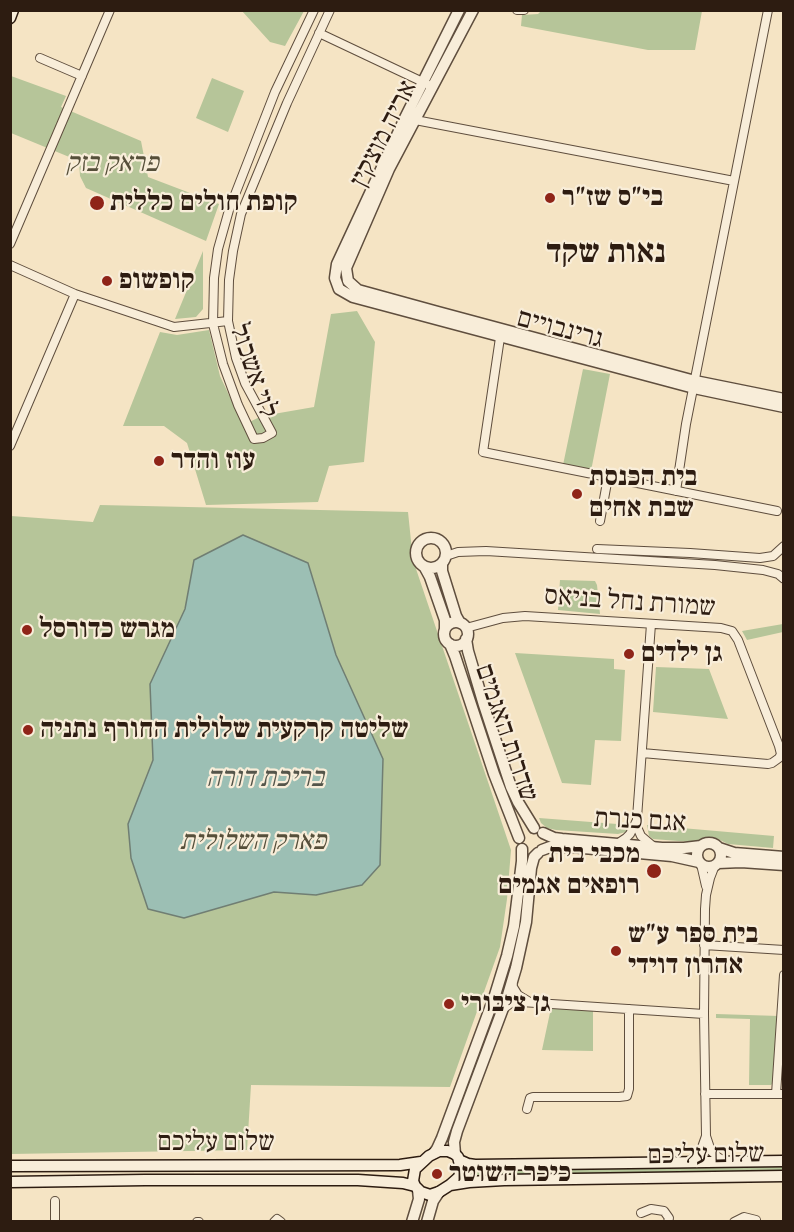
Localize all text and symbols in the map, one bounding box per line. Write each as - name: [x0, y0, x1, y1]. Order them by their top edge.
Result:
- street label: אריה מוצקין: [343, 75, 425, 193]
- park label: פראק בזק: [65, 148, 159, 180]
- place label: בי"ס שז"ר: [562, 182, 663, 214]
- place label: קופת חולים כללית: [110, 187, 298, 219]
- marker: בי"ס שז"ר: [543, 191, 557, 205]
- marker: קופת חולים כללית: [88, 194, 106, 212]
- district label: נאות שקד: [546, 233, 666, 273]
- place label: קופשופ: [119, 265, 195, 297]
- marker: קופשופ: [100, 274, 114, 288]
- street label: גרינבויים: [513, 302, 607, 356]
- street label: לוי אשכול: [222, 320, 284, 422]
- place label: עוז והדר: [171, 445, 255, 477]
- marker: עוז והדר: [152, 454, 166, 468]
- place label: בית הכנסת שבת אחים: [589, 462, 697, 525]
- marker: בית הכנסת שבת אחים: [570, 487, 584, 501]
- street label: שמורת נחל בניאס: [543, 580, 717, 624]
- place label: מגרש כדורסל: [39, 614, 175, 646]
- marker: מגרש כדורסל: [20, 623, 34, 637]
- place label: גן ילדים: [641, 638, 723, 670]
- marker: גן ילדים: [622, 647, 636, 661]
- street label: שדרות האגמים: [467, 660, 545, 806]
- place label: שליטה קרקעית שלולית החורף נתניה: [40, 714, 408, 746]
- marker: שליטה קרקעית שלולית החורף נתניה: [21, 723, 35, 737]
- water label: בריכת דורה: [206, 761, 324, 795]
- street label: אגם כנרת: [593, 802, 687, 840]
- park label: פארק השלולית: [180, 826, 326, 858]
- place label: מכבי בית רופאים אגמים: [498, 839, 640, 902]
- marker: מכבי בית רופאים אגמים: [645, 862, 663, 880]
- place label: בית ספר ע"ש אהרון דוידי: [628, 919, 758, 982]
- marker: בית ספר ע"ש אהרון דוידי: [609, 944, 623, 958]
- place label: גן ציבורי: [461, 988, 550, 1020]
- marker: גן ציבורי: [442, 997, 456, 1011]
- street label: שלום עליכם: [157, 1127, 275, 1159]
- street label: שלום עליכם: [647, 1138, 765, 1172]
- place label: כיכר השוטר: [449, 1158, 571, 1190]
- marker: כיכר השוטר: [430, 1167, 444, 1181]

